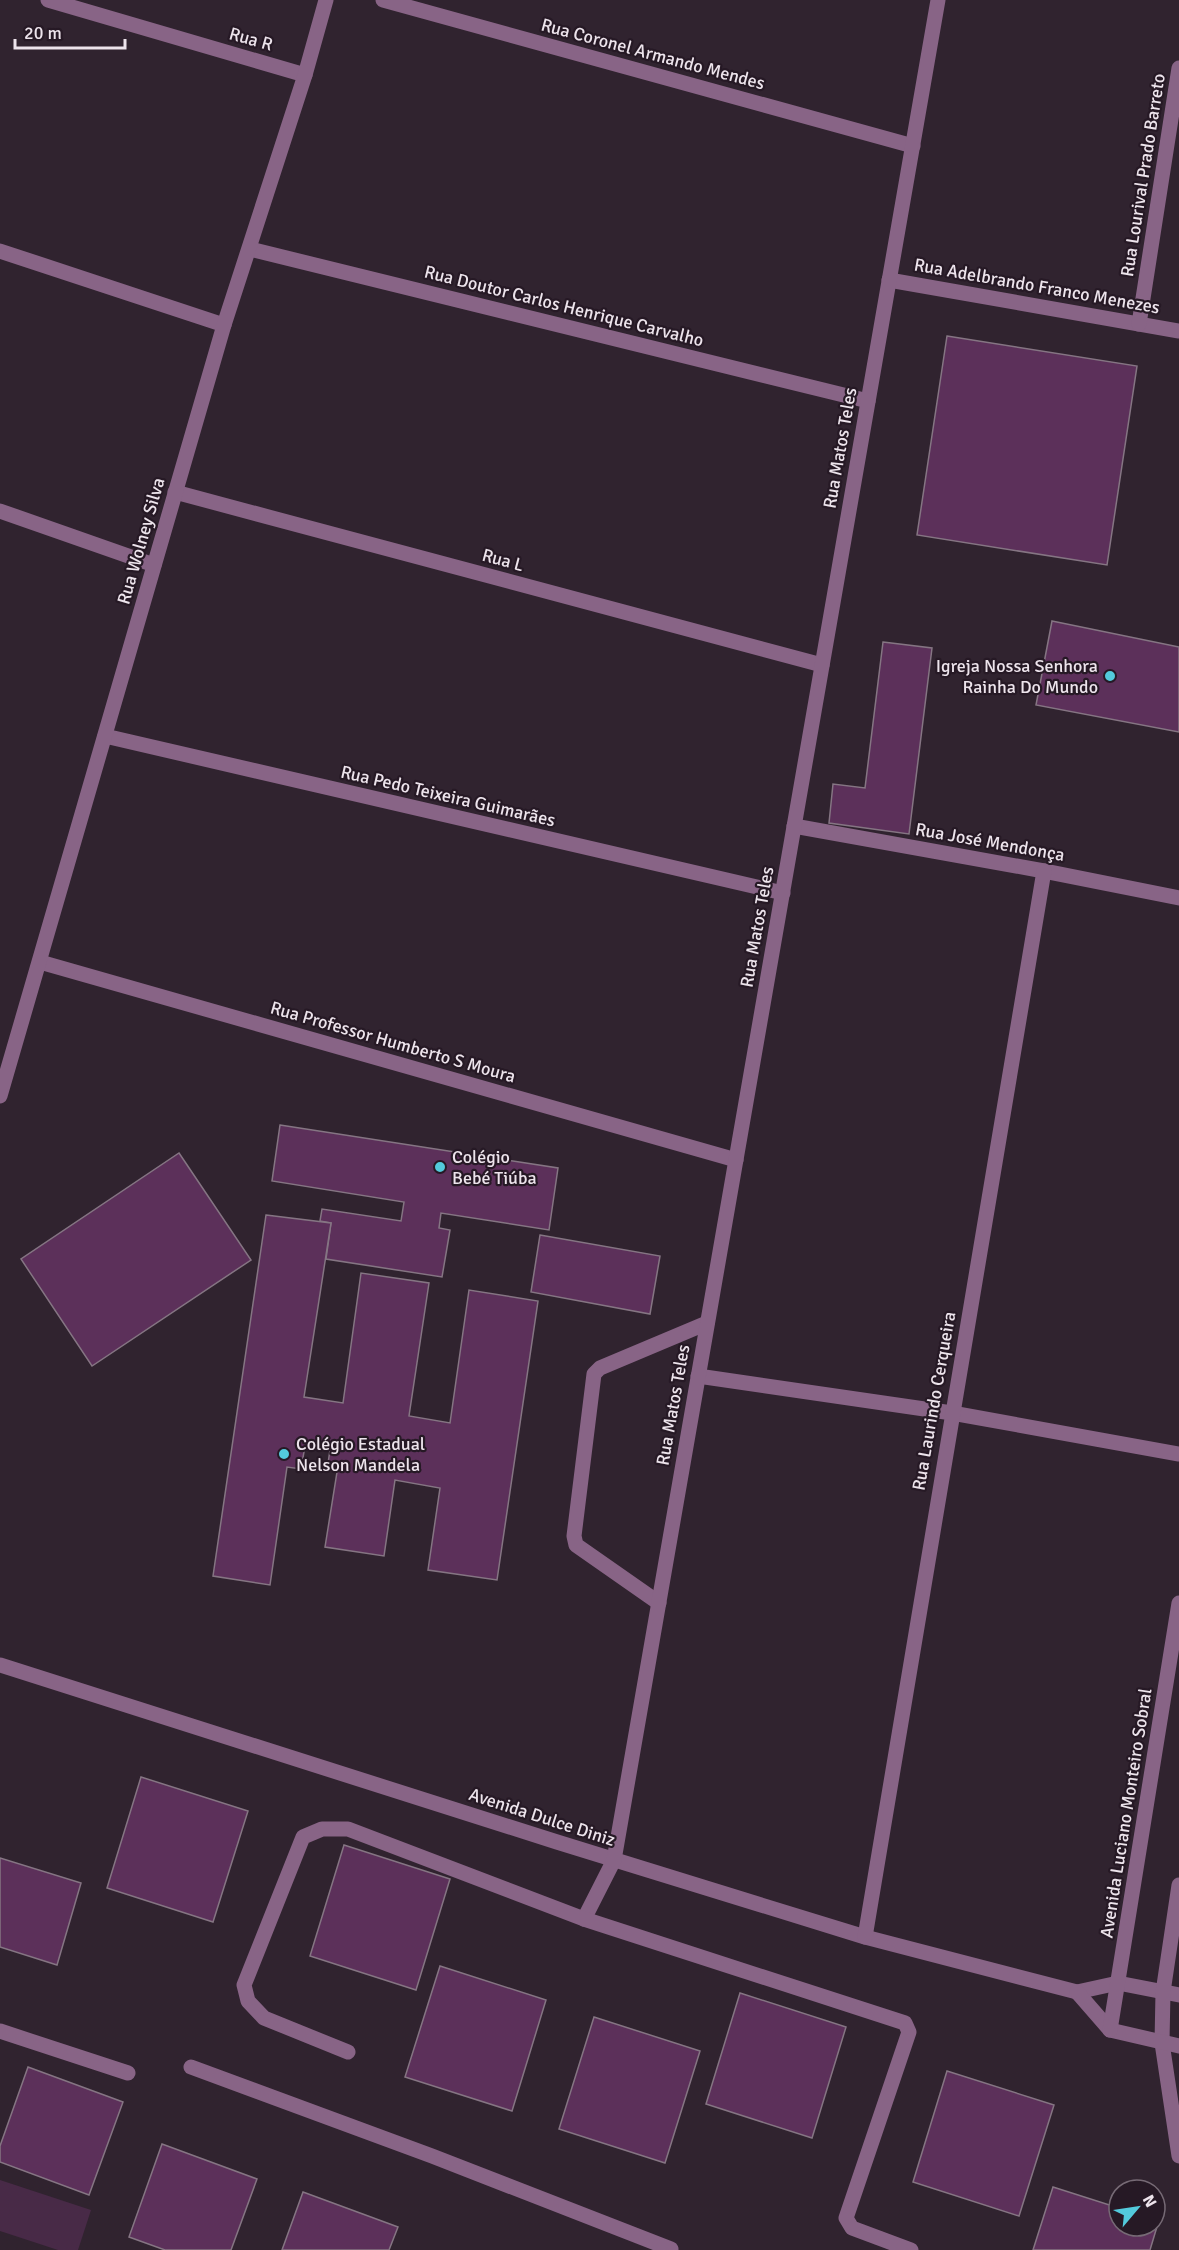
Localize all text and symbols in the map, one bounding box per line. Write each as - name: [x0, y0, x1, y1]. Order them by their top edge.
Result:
- scale bar: [15, 12, 124, 50]
- street label: Rua Coronel Armando Mendes: [539, 14, 767, 95]
- text: 20 m: [24, 22, 62, 44]
- street label: Rua R: [227, 22, 275, 56]
- street label: Rua Lourival Prado Barreto: [1116, 72, 1170, 278]
- street label: Rua Adelbrando Franco Menezes: [912, 254, 1162, 318]
- street label: Rua Doutor Carlos Henrique Carvalho: [422, 261, 706, 351]
- street label: Rua Matos Teles: [819, 386, 861, 510]
- street label: Rua Wolney Silva: [112, 475, 170, 607]
- street label: Rua L: [480, 544, 526, 576]
- place label: Igreja Nossa Senhora Rainha Do Mundo: [936, 655, 1098, 698]
- marker: Igreja Nossa Senhora Rainha Do Mundo: [1103, 669, 1117, 683]
- street label: Rua Pedo Teixeira Guimarães: [339, 761, 558, 831]
- street label: Rua José Mendonça: [914, 818, 1066, 866]
- street label: Rua Matos Teles: [736, 865, 778, 989]
- street label: Rua Professor Humberto S Moura: [268, 996, 518, 1088]
- place label: Colégio Bebé Tiúba: [452, 1146, 537, 1189]
- marker: Colégio Bebé Tiúba: [433, 1160, 447, 1174]
- street label: Rua Laurindo Cerqueira: [907, 1310, 961, 1492]
- street label: Rua Matos Teles: [652, 1343, 694, 1467]
- place label: Colégio Estadual Nelson Mandela: [296, 1433, 425, 1476]
- marker: Colégio Estadual Nelson Mandela: [277, 1447, 291, 1461]
- street label: Avenida Luciano Monteiro Sobral: [1095, 1686, 1157, 1940]
- street label: Avenida Dulce Diniz: [466, 1783, 618, 1851]
- north arrow: [1107, 2178, 1167, 2238]
- text: N: [1138, 2191, 1161, 2211]

